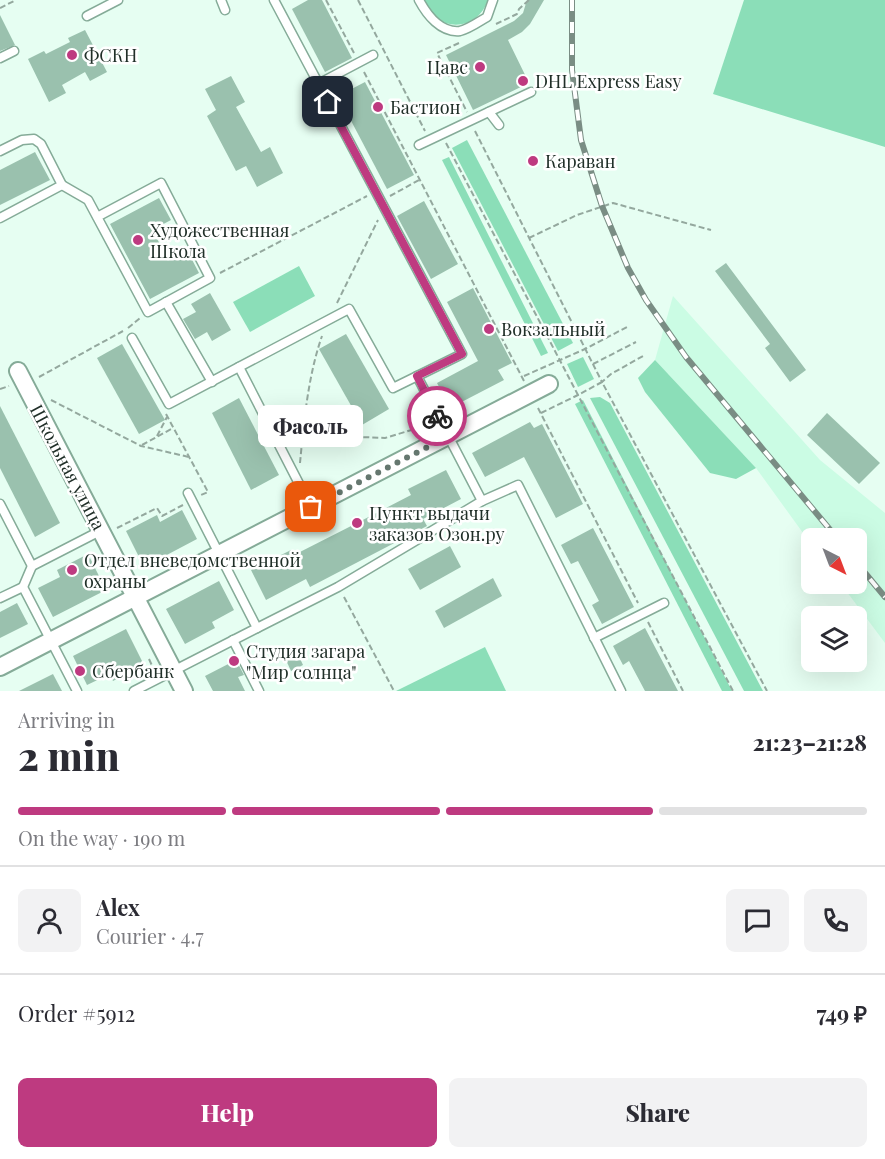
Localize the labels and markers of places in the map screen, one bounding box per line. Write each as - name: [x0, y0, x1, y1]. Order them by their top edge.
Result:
- place label: ФСКН: [84, 43, 138, 67]
- marker: ФСКН: [65, 48, 79, 62]
- place label: Цавс: [427, 55, 468, 79]
- marker: Цавс: [473, 60, 487, 74]
- place label: DHL Express Easy: [535, 69, 682, 93]
- marker: DHL Express Easy: [516, 74, 530, 88]
- pin: [302, 76, 353, 127]
- place label: Бастион: [390, 95, 461, 119]
- marker: Бастион: [371, 100, 385, 114]
- place label: Караван: [545, 149, 615, 173]
- marker: Караван: [526, 154, 540, 168]
- place label: Художественная Школа: [150, 218, 290, 263]
- marker: Художественная Школа: [131, 233, 145, 247]
- place label: Вокзальный: [501, 317, 605, 341]
- marker: Вокзальный: [482, 322, 496, 336]
- callout: Фасоль: [258, 405, 364, 447]
- pin: [285, 481, 336, 532]
- place label: Пункт выдачи заказов Озон.ру: [369, 501, 505, 546]
- marker: Пункт выдачи заказов Озон.ру: [350, 516, 364, 530]
- place label: Отдел вневедомственной охраны: [84, 548, 301, 593]
- marker: Отдел вневедомственной охраны: [65, 563, 79, 577]
- place label: Студия загара "Мир солнца": [246, 639, 365, 684]
- marker: Студия загара "Мир солнца": [227, 654, 241, 668]
- place label: Сбербанк: [92, 659, 174, 683]
- marker: Сбербанк: [73, 664, 87, 678]

